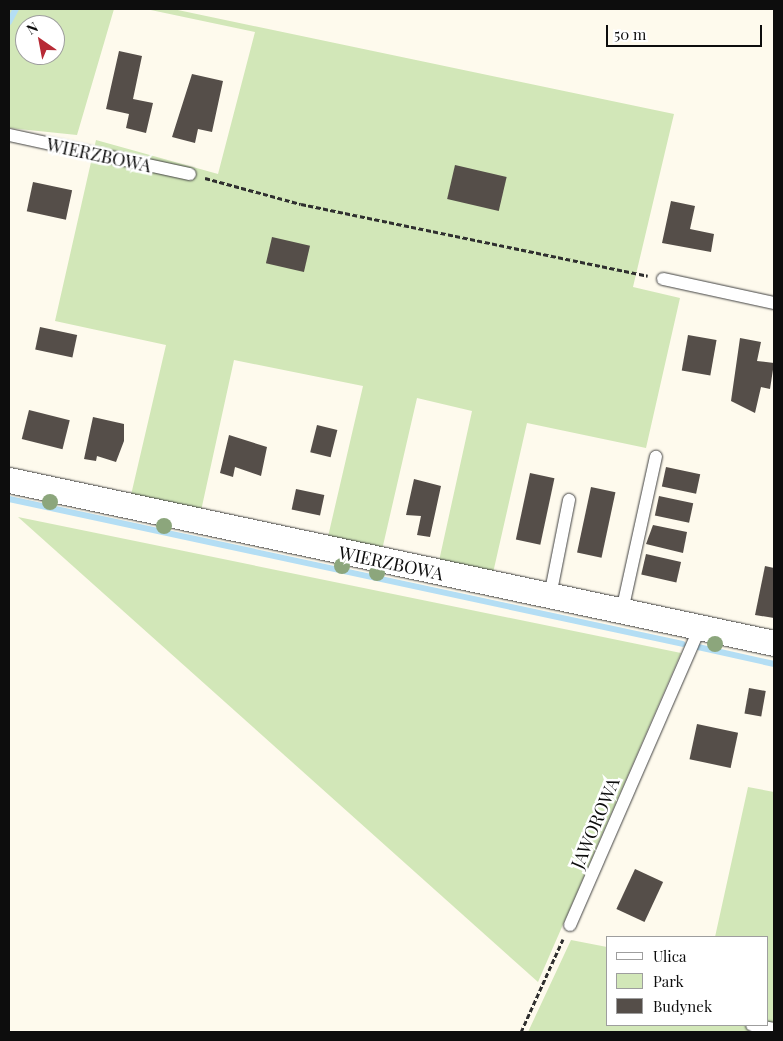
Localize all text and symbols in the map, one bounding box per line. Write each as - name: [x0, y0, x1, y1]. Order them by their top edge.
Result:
- north arrow: [15, 15, 65, 65]
- scale bar: [608, 15, 764, 47]
- text: N: [23, 17, 42, 39]
- text: 50 m: [614, 24, 646, 44]
- street label: WIERZBOWA: [45, 133, 153, 177]
- street label: WIERZBOWA: [337, 541, 445, 585]
- street label: JAWOROWA: [566, 774, 624, 872]
- legend: [606, 936, 768, 1026]
- text: Ulica: [653, 946, 686, 966]
- text: Park: [653, 971, 684, 991]
- text: Budynek: [653, 996, 712, 1016]

